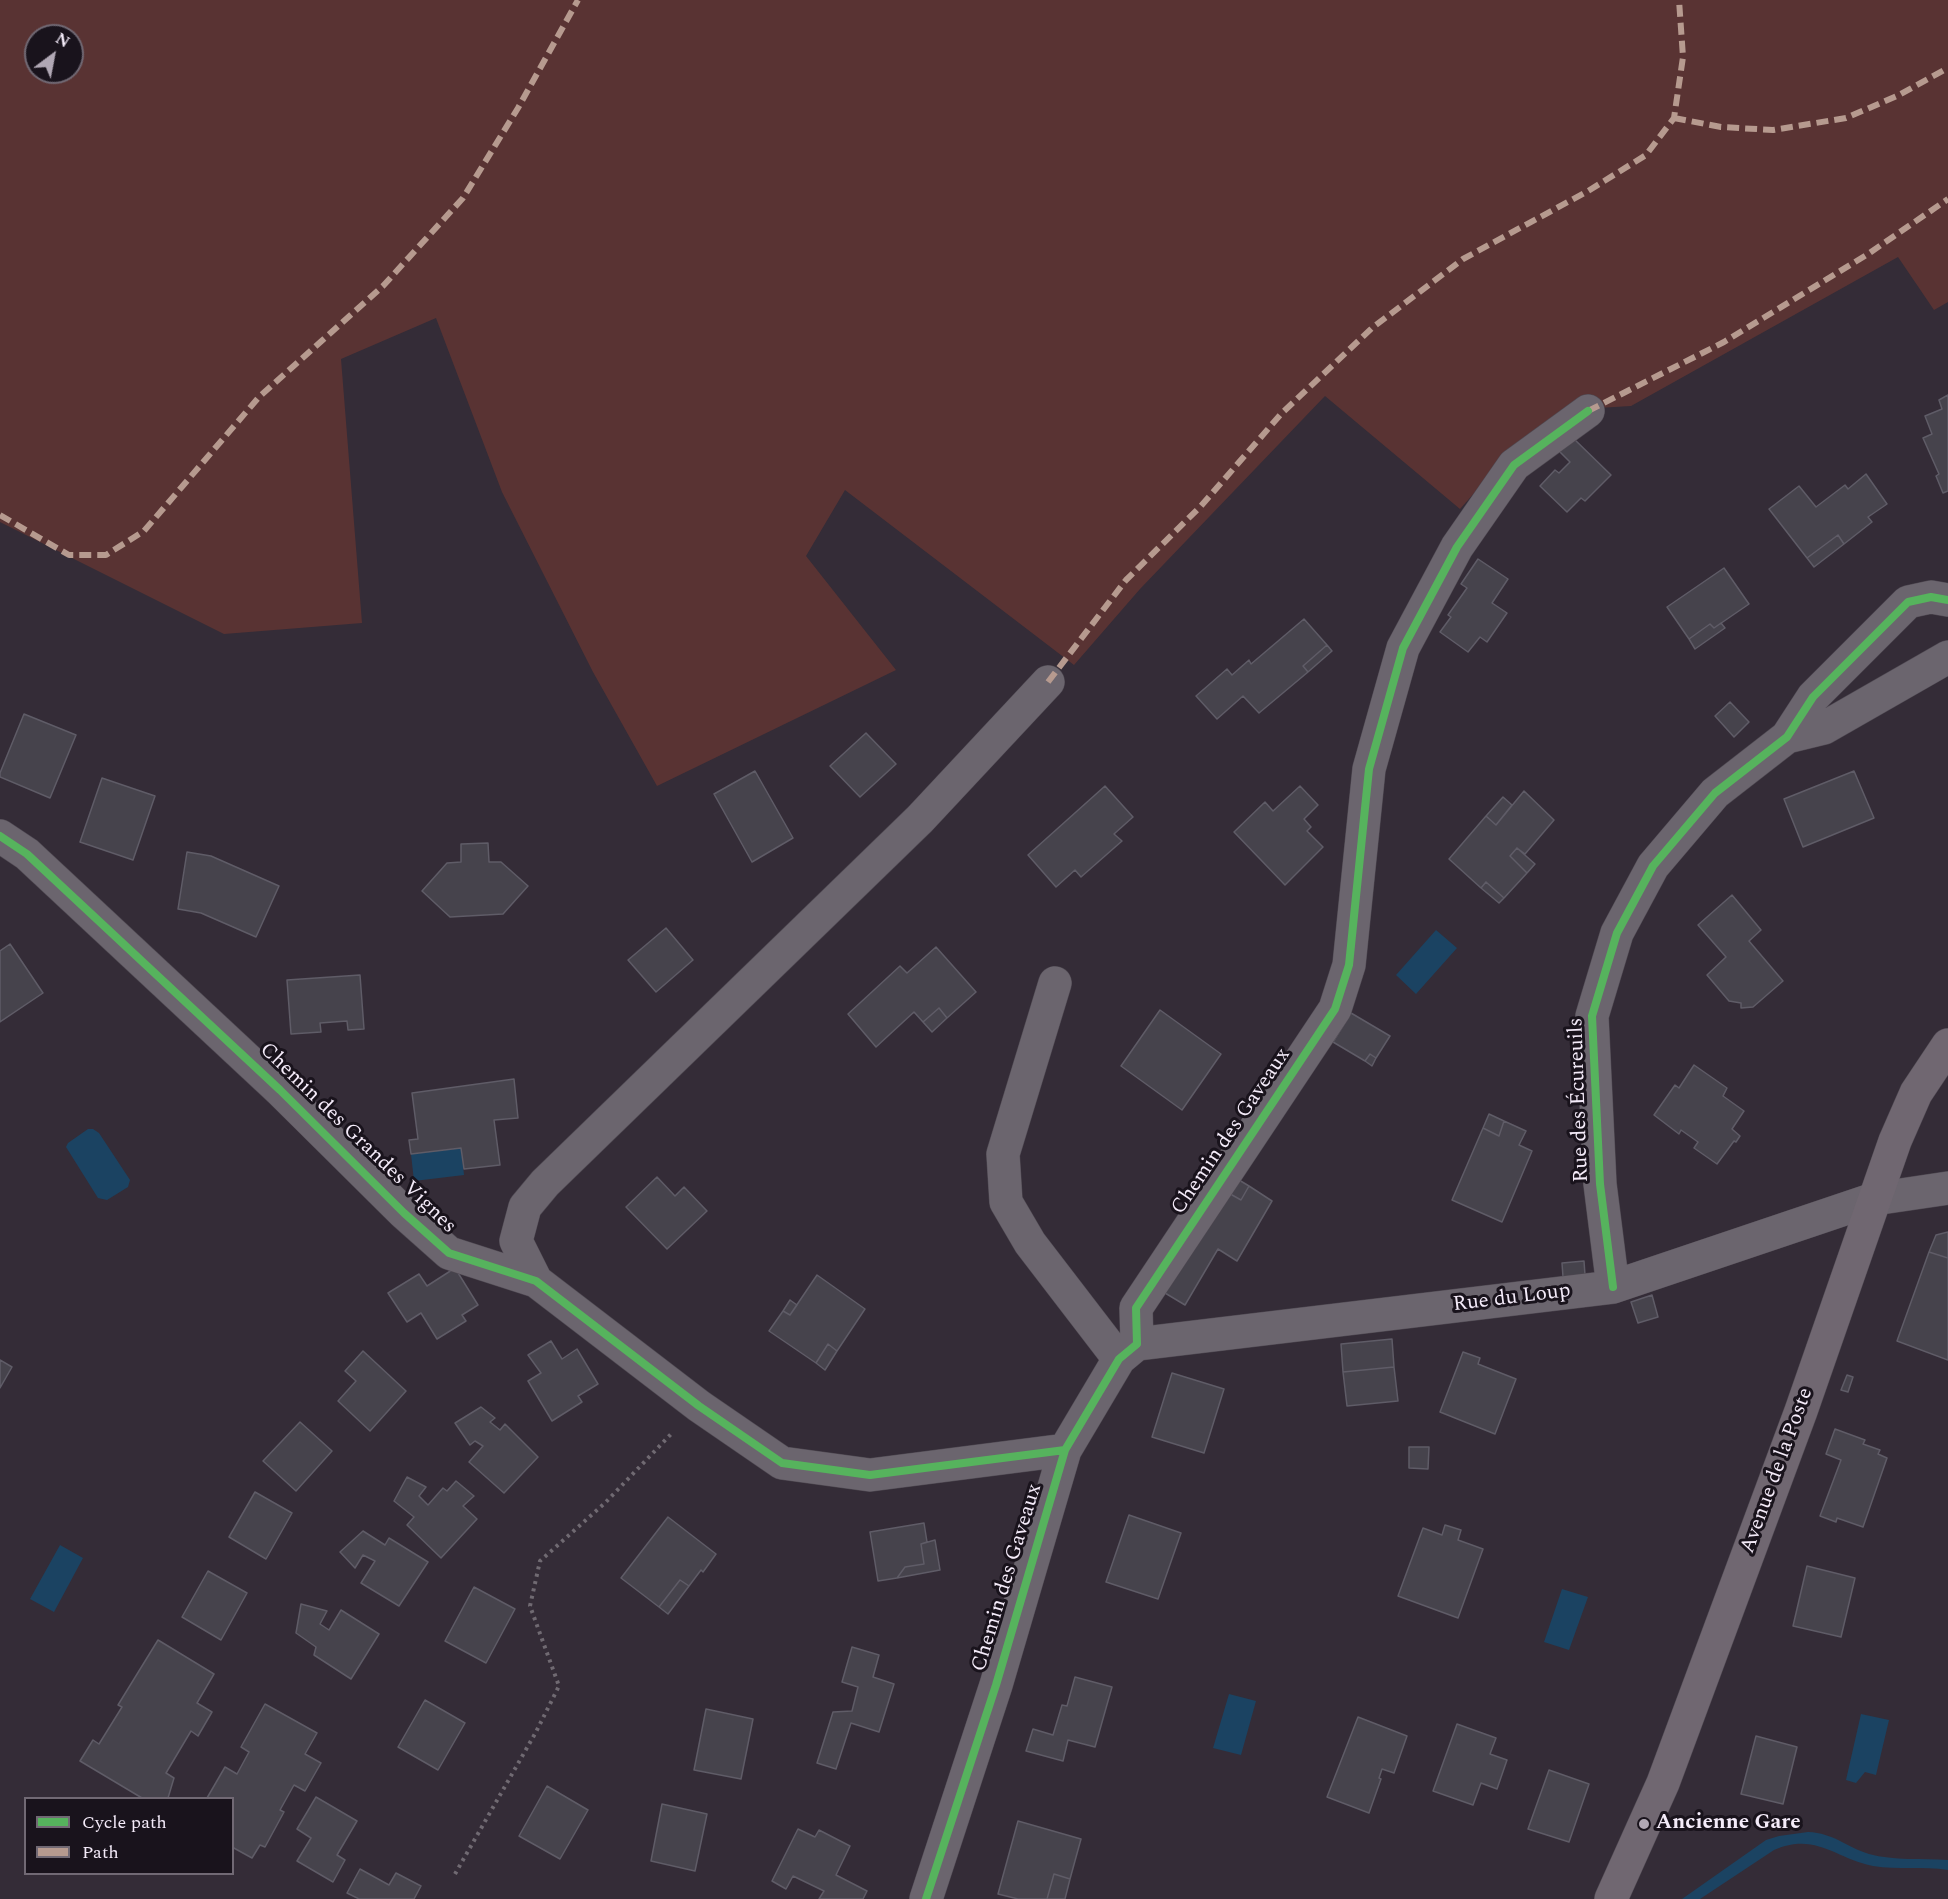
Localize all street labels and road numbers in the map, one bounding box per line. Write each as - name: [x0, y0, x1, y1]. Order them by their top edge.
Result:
- street label: Rue des Écureuils: [1565, 1017, 1595, 1183]
- street label: Chemin des Grandes Vignes: [253, 1038, 461, 1240]
- street label: Chemin des Gaveaux: [1167, 1044, 1297, 1220]
- street label: Rue du Loup: [1452, 1279, 1572, 1319]
- street label: Avenue de la Poste: [1736, 1385, 1820, 1557]
- street label: Chemin des Gaveaux: [967, 1481, 1049, 1675]

